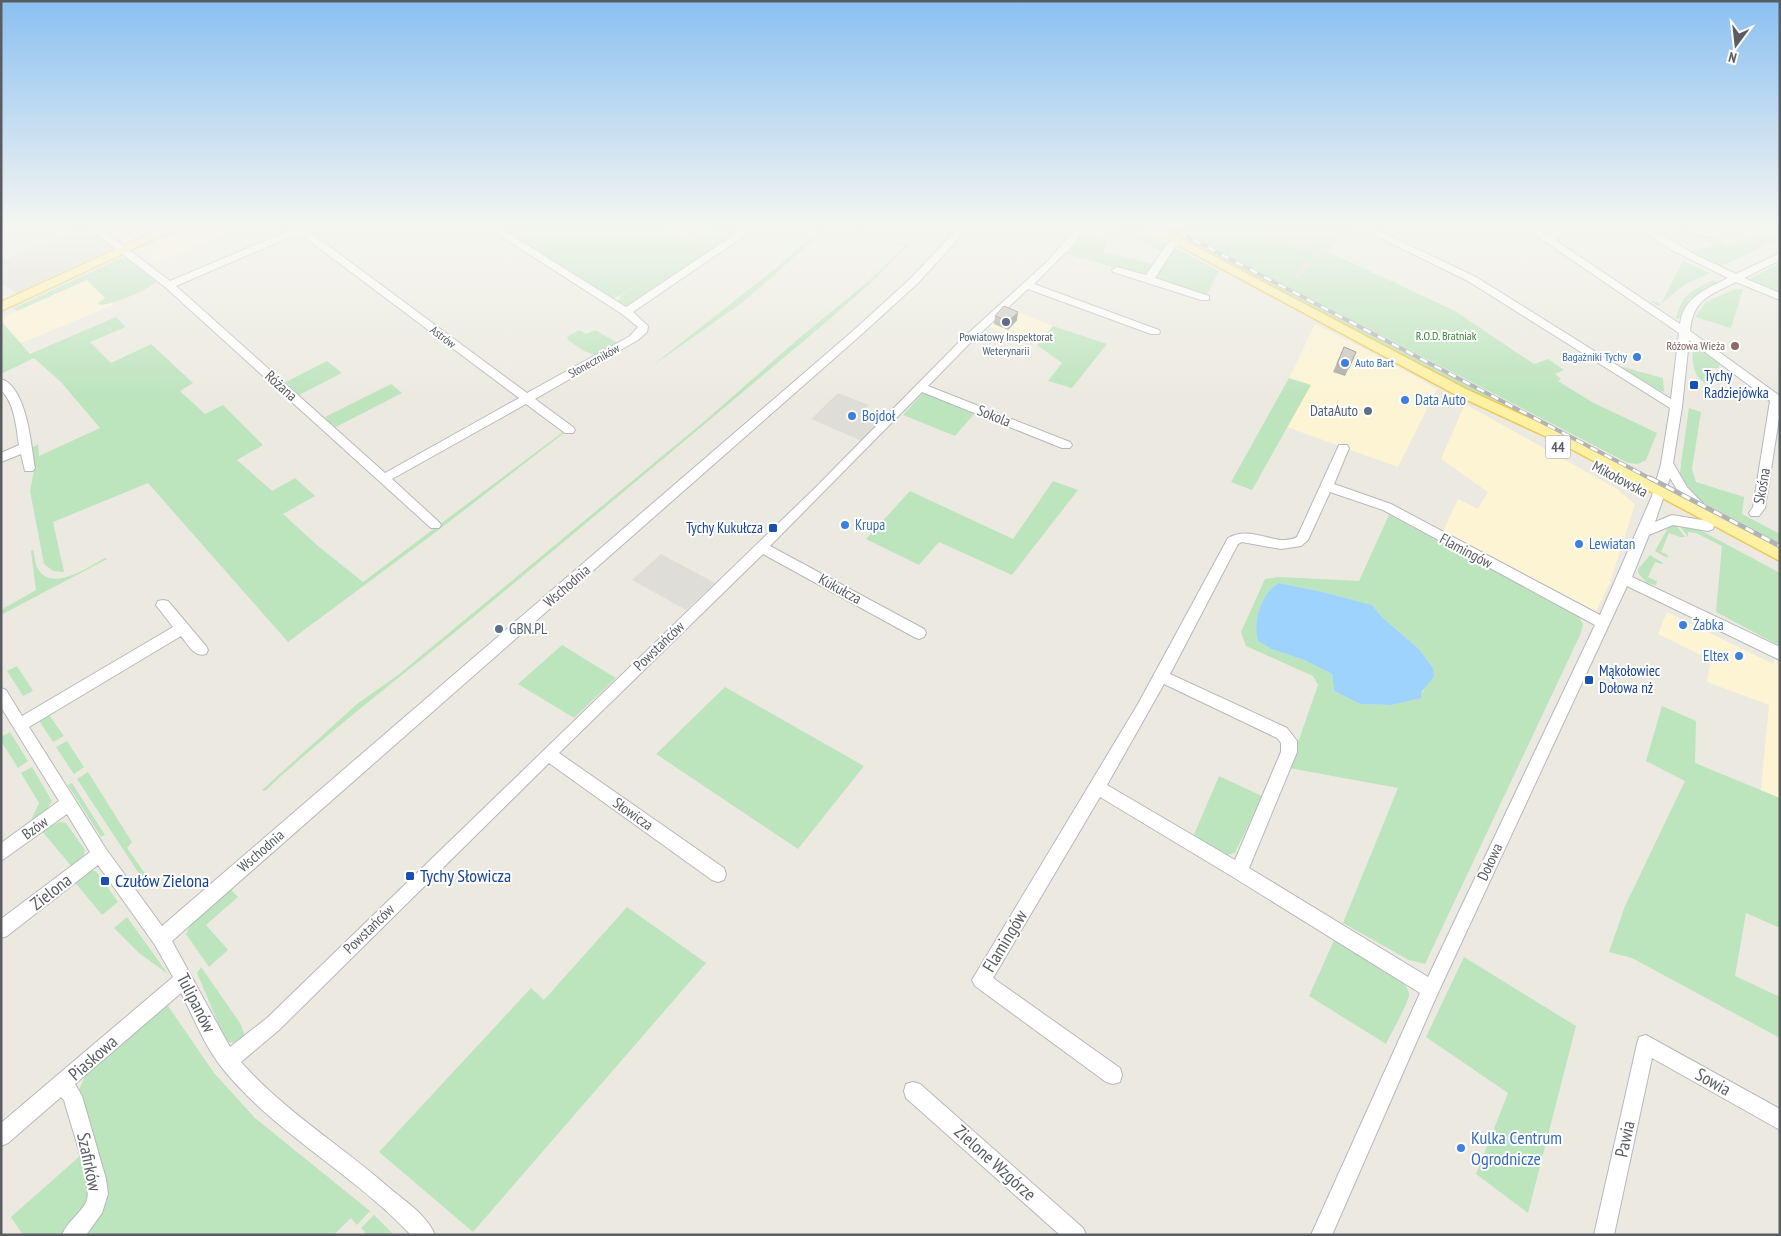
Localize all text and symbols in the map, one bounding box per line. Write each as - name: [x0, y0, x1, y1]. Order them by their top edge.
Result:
- north arrow: [1711, 20, 1761, 70]
- text: N: [1727, 48, 1739, 67]
- marker: Powiatowy Inspektorat Weterynarii: [1000, 316, 1012, 328]
- street label: Astrów: [427, 322, 460, 352]
- park label: R.O.D. Bratniak: [1416, 328, 1477, 343]
- place label: Powiatowy Inspektorat Weterynarii: [959, 329, 1053, 358]
- place label: Różowa Wieża: [1667, 338, 1725, 353]
- street label: Słoneczników: [566, 340, 623, 381]
- marker: Różowa Wieża: [1729, 340, 1741, 352]
- place label: Bagażniki Tychy: [1562, 349, 1627, 364]
- marker: Bagażniki Tychy: [1631, 351, 1643, 363]
- place label: Auto Bart: [1355, 355, 1395, 370]
- marker: Auto Bart: [1339, 357, 1351, 369]
- street label: Różana: [261, 366, 301, 405]
- place label: Tychy Radziejówka: [1704, 366, 1769, 402]
- marker: Tychy Radziejówka: [1688, 379, 1700, 391]
- place label: Data Auto: [1415, 390, 1466, 409]
- marker: Data Auto: [1399, 394, 1411, 406]
- street label: Sokola: [975, 400, 1014, 431]
- place label: DataAuto: [1310, 401, 1358, 420]
- marker: DataAuto: [1362, 405, 1374, 417]
- place label: Bojdoł: [862, 406, 896, 425]
- marker: Bojdoł: [846, 410, 858, 422]
- road number: 44: [1546, 436, 1570, 458]
- street label: Mikołowska: [1589, 456, 1651, 501]
- street label: Skośna: [1749, 466, 1774, 505]
- place label: Krupa: [855, 515, 885, 534]
- place label: Tychy Kukułcza: [686, 518, 763, 537]
- marker: Krupa: [839, 519, 851, 531]
- marker: Tychy Kukułcza: [767, 522, 779, 534]
- street label: Flamingów: [1437, 529, 1496, 572]
- place label: Lewiatan: [1589, 534, 1635, 553]
- marker: Lewiatan: [1573, 538, 1585, 550]
- street label: Wschodnia: [540, 560, 594, 611]
- street label: Kukułcza: [816, 569, 865, 608]
- place label: Żabka: [1693, 615, 1724, 634]
- street label: Powstańców: [629, 617, 688, 675]
- place label: GBN.PL: [509, 619, 548, 638]
- marker: Żabka: [1677, 619, 1689, 631]
- marker: GBN.PL: [493, 623, 505, 635]
- place label: Eltex: [1703, 646, 1729, 665]
- marker: Eltex: [1733, 650, 1745, 662]
- place label: Mąkołowiec Dołowa nż: [1599, 661, 1661, 697]
- marker: Mąkołowiec Dołowa nż: [1583, 674, 1595, 686]
- street label: Słowicza: [609, 793, 657, 834]
- street label: Bzów: [18, 812, 52, 843]
- street label: Wschodnia: [234, 825, 288, 876]
- street label: Dołowa: [1473, 840, 1506, 884]
- place label: Tychy Słowicza: [420, 864, 511, 887]
- street label: Zielona: [25, 868, 76, 915]
- place label: Czułów Zielona: [115, 869, 209, 892]
- marker: Tychy Słowicza: [404, 870, 416, 882]
- marker: Czułów Zielona: [99, 875, 111, 887]
- street label: Powstańców: [339, 900, 398, 958]
- street label: Flamingów: [977, 905, 1032, 976]
- street label: Tulipanów: [172, 969, 221, 1037]
- street label: Piaskowa: [63, 1030, 122, 1085]
- street label: Sowia: [1691, 1063, 1735, 1101]
- street label: Pawia: [1609, 1119, 1640, 1159]
- street label: Zielone Wzgórze: [950, 1120, 1041, 1205]
- place label: Kulka Centrum Ogrodnicze: [1471, 1126, 1562, 1170]
- street label: Szafirków: [72, 1131, 107, 1194]
- marker: Kulka Centrum Ogrodnicze: [1455, 1142, 1467, 1154]

